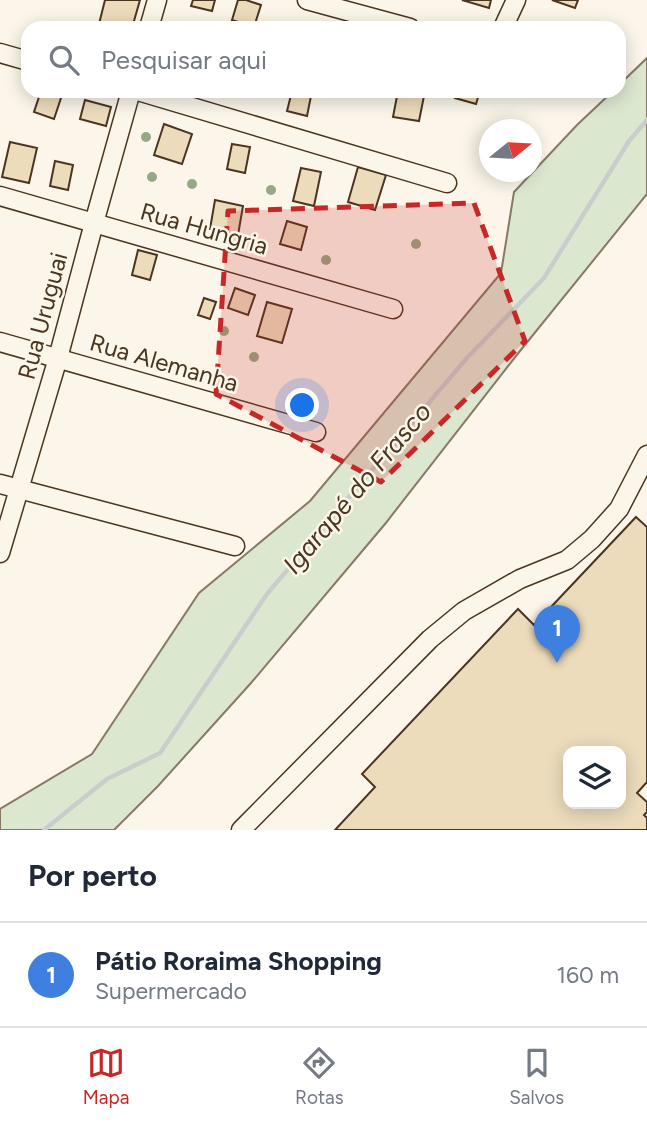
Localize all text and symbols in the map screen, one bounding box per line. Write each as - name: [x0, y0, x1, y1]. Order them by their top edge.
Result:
- search box: [21, 21, 626, 98]
- icon: search: [45, 41, 83, 79]
- text: Pesquisar aqui: [101, 44, 267, 76]
- north arrow: [479, 119, 542, 182]
- street label: Rua Hungria: [137, 196, 271, 261]
- street label: Rua Uruguai: [12, 249, 73, 383]
- street label: Rua Alemanha: [87, 328, 242, 398]
- your location: [285, 388, 319, 422]
- water label: Igarapé do Frasco: [276, 396, 438, 580]
- pin: 1: [534, 605, 580, 663]
- map controls: [563, 746, 626, 809]
- button: layers: [563, 746, 626, 809]
- text: Por perto: [28, 857, 157, 894]
- text: Pátio Roraima Shopping: [95, 945, 382, 977]
- text: 1: [46, 961, 56, 989]
- text: 160 m: [556, 961, 619, 989]
- text: Supermercado: [95, 977, 247, 1005]
- tab: Mapa: [83, 1044, 129, 1109]
- tab: Rotas: [295, 1044, 344, 1109]
- tab: Salvos: [509, 1044, 564, 1109]

